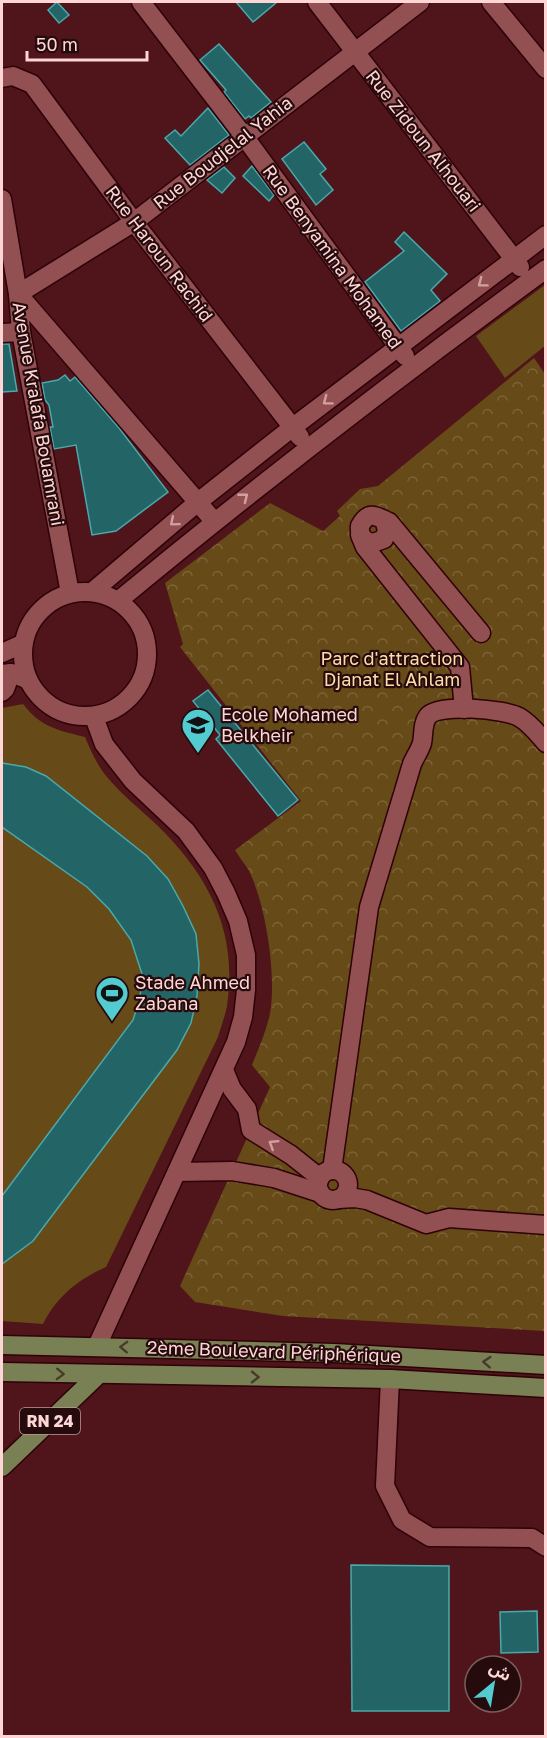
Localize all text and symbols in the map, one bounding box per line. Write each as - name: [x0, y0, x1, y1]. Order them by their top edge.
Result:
- scale bar: [27, 24, 147, 62]
- text: 50 m: [36, 33, 78, 55]
- street label: Rue Zidoun Alhouari: [362, 65, 486, 216]
- street label: Rue Boudjelal Yahia: [149, 91, 296, 213]
- street label: Rue Benyamina Mohamed: [259, 160, 407, 353]
- street label: Rue Haroun Rachid: [101, 181, 218, 326]
- one-way arrow: [478, 276, 489, 287]
- street label: Avenue Kralafa Bouamrani: [8, 300, 70, 528]
- one-way arrow: [322, 394, 333, 405]
- one-way arrow: [238, 494, 249, 505]
- one-way arrow: [170, 515, 181, 526]
- park label: Parc d'attraction Djanat El Ahlam: [321, 647, 463, 690]
- place label: Ecole Mohamed Belkheir: [221, 703, 358, 746]
- school or university icon: Ecole Mohamed Belkheir: [180, 707, 216, 754]
- place label: Stade Ahmed Zabana: [135, 971, 250, 1014]
- sports icon: Stade Ahmed Zabana: [94, 975, 130, 1022]
- one-way arrow: [268, 1140, 279, 1151]
- street label: 2ème Boulevard Périphérique: [147, 1336, 401, 1366]
- one-way arrow: [120, 1341, 129, 1353]
- one-way arrow: [483, 1356, 492, 1369]
- one-way arrow: [55, 1368, 64, 1380]
- one-way arrow: [250, 1371, 259, 1383]
- road number: RN 24: [20, 1408, 80, 1434]
- north arrow: [463, 1654, 523, 1714]
- text: ش: [486, 1657, 515, 1685]

